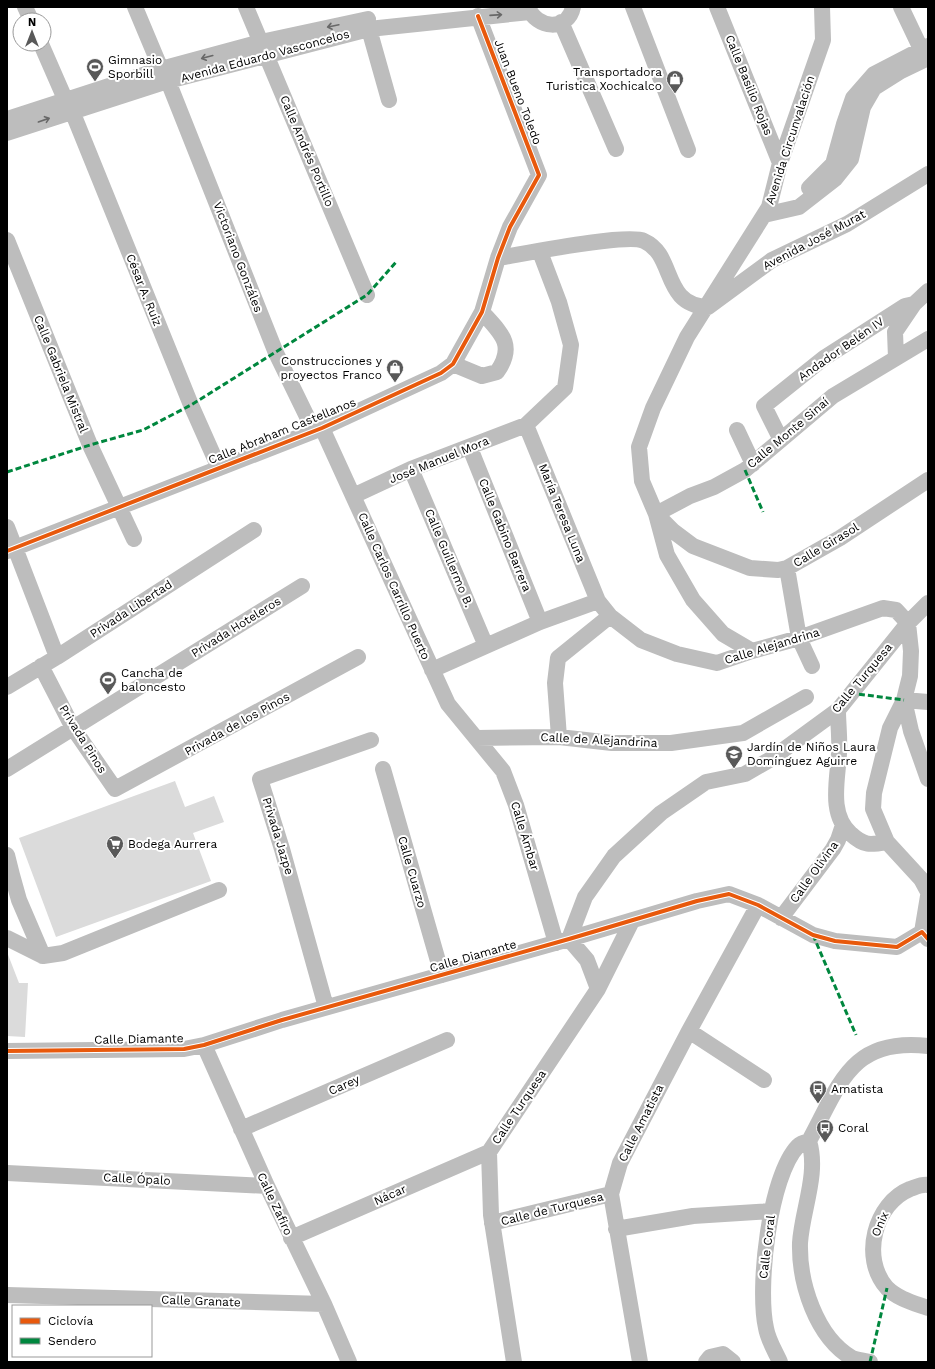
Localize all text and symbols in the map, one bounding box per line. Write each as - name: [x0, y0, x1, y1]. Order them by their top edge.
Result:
- one-way arrow: [489, 11, 502, 18]
- north arrow: [12, 12, 52, 52]
- text: N: [28, 16, 36, 29]
- one-way arrow: [327, 22, 340, 30]
- street label: Avenida Eduardo Vasconcelos: [179, 27, 351, 85]
- street label: Calle Basilio Rojas: [722, 33, 776, 137]
- street label: Juan Bueno Toledo: [491, 37, 545, 147]
- place label: Gimnasio Sporbill: [108, 53, 162, 81]
- one-way arrow: [200, 53, 213, 61]
- sports icon: Gimnasio Sporbill: [85, 57, 105, 82]
- place label: Transportadora Turistica Xochicalco: [546, 65, 662, 93]
- shop icon: Transportadora Turistica Xochicalco: [665, 69, 685, 94]
- street label: Avenida Circunvalación: [763, 74, 817, 206]
- street label: Calle Andrés Portillo: [277, 93, 337, 209]
- one-way arrow: [37, 116, 50, 123]
- street label: Victoriano Gonzáles: [211, 200, 265, 314]
- street label: Avenida José Murat: [760, 207, 868, 273]
- street label: César A. Ruiz: [123, 252, 165, 328]
- street label: Calle Gabriela Mistral: [31, 313, 91, 435]
- street label: Andador Belén IV: [795, 314, 887, 384]
- place label: Construcciones y proyectos Franco: [281, 354, 383, 382]
- shop icon: Construcciones y proyectos Franco: [385, 358, 405, 383]
- street label: Calle Abraham Castellanos: [206, 395, 358, 467]
- street label: Calle Monte Sinaí: [744, 395, 832, 471]
- street label: José Manuel Mora: [387, 434, 491, 486]
- street label: María Teresa Luna: [536, 462, 588, 565]
- street label: Calle Gabino Barrera: [476, 476, 534, 594]
- street label: Calle Guillermo B.: [422, 507, 476, 609]
- street label: Calle Carlos Carrillo Puerto: [355, 510, 433, 662]
- street label: Calle Girasol: [791, 520, 862, 570]
- street label: Privada Libertad: [87, 577, 175, 641]
- street label: Privada Hoteleros: [189, 594, 283, 660]
- street label: Calle Alejandrina: [723, 625, 821, 667]
- street label: Calle Turquesa: [829, 640, 895, 716]
- place label: Cancha de baloncesto: [121, 666, 186, 694]
- sports icon: Cancha de baloncesto: [98, 670, 118, 695]
- street label: Privada de los Pinos: [182, 689, 292, 759]
- street label: Privada Pinos: [56, 702, 110, 776]
- street label: Calle de Alejandrina: [540, 730, 658, 750]
- place label: Jardín de Niños Laura Domínguez Aguirre: [747, 740, 876, 768]
- school or university icon: Jardín de Niños Laura Domínguez Aguirre: [724, 744, 744, 769]
- street label: Privada Jazpe: [260, 796, 296, 877]
- street label: Calle Ámbar: [508, 800, 542, 872]
- supermarket icon: Bodega Aurrera: [105, 834, 125, 859]
- street label: Calle Cuarzo: [395, 834, 429, 910]
- place label: Bodega Aurrera: [128, 837, 217, 851]
- street label: Calle Olivina: [787, 838, 841, 906]
- street label: Calle Diamante: [428, 937, 518, 975]
- street label: Calle Diamante: [94, 1031, 184, 1047]
- street label: Calle Turquesa: [489, 1067, 549, 1147]
- street label: Carey: [326, 1072, 362, 1098]
- bus stop icon: Amatista: [808, 1079, 828, 1104]
- street label: Calle Amatista: [615, 1082, 667, 1164]
- place label: Amatista: [831, 1082, 883, 1096]
- bus stop icon: Coral: [815, 1118, 835, 1143]
- place label: Coral: [838, 1121, 869, 1135]
- street label: Calle Ópalo: [103, 1170, 171, 1188]
- street label: Calle Zafiro: [254, 1170, 296, 1238]
- street label: Nácar: [372, 1182, 408, 1208]
- street label: Calle de Turquesa: [499, 1189, 605, 1229]
- street label: Onix: [868, 1209, 892, 1239]
- street label: Calle Coral: [756, 1214, 778, 1280]
- street label: Calle Granate: [161, 1293, 241, 1309]
- legend: [12, 1305, 152, 1357]
- text: Ciclovía: [48, 1314, 93, 1328]
- text: Sendero: [48, 1334, 96, 1348]

